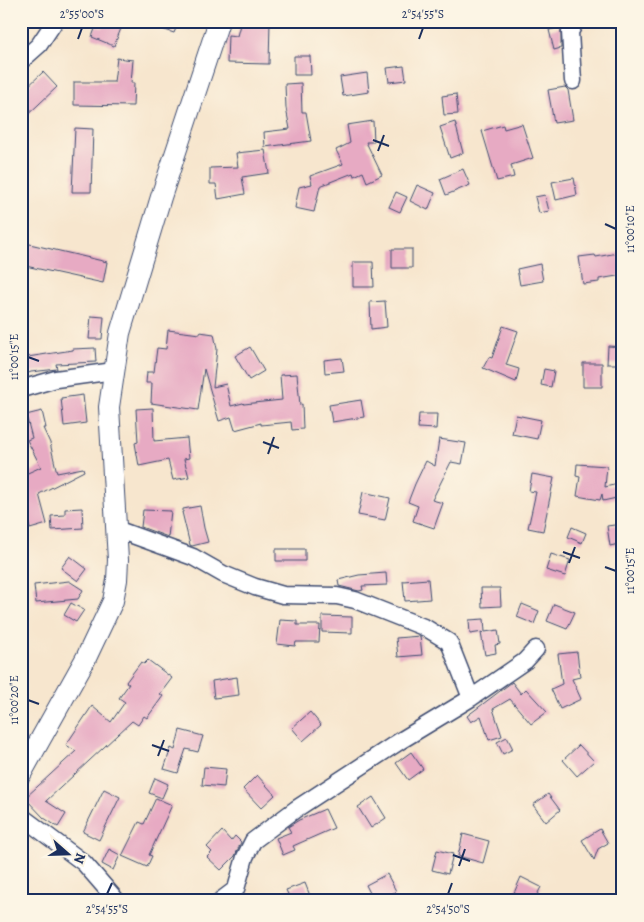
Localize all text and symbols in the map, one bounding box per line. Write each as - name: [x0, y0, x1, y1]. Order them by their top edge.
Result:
- text: 2°55'00"S: [60, 6, 104, 22]
- text: 2°54'55"S: [402, 6, 444, 22]
- text: 11°00'10"E: [622, 205, 638, 253]
- text: 11°00'15"E: [6, 334, 22, 380]
- text: 11°00'15"E: [622, 548, 638, 594]
- text: 11°00'20"E: [6, 675, 22, 725]
- north arrow: [42, 830, 92, 880]
- text: N: [69, 850, 90, 866]
- text: 2°54'55"S: [86, 901, 128, 917]
- text: 2°54'50"S: [426, 901, 470, 917]

